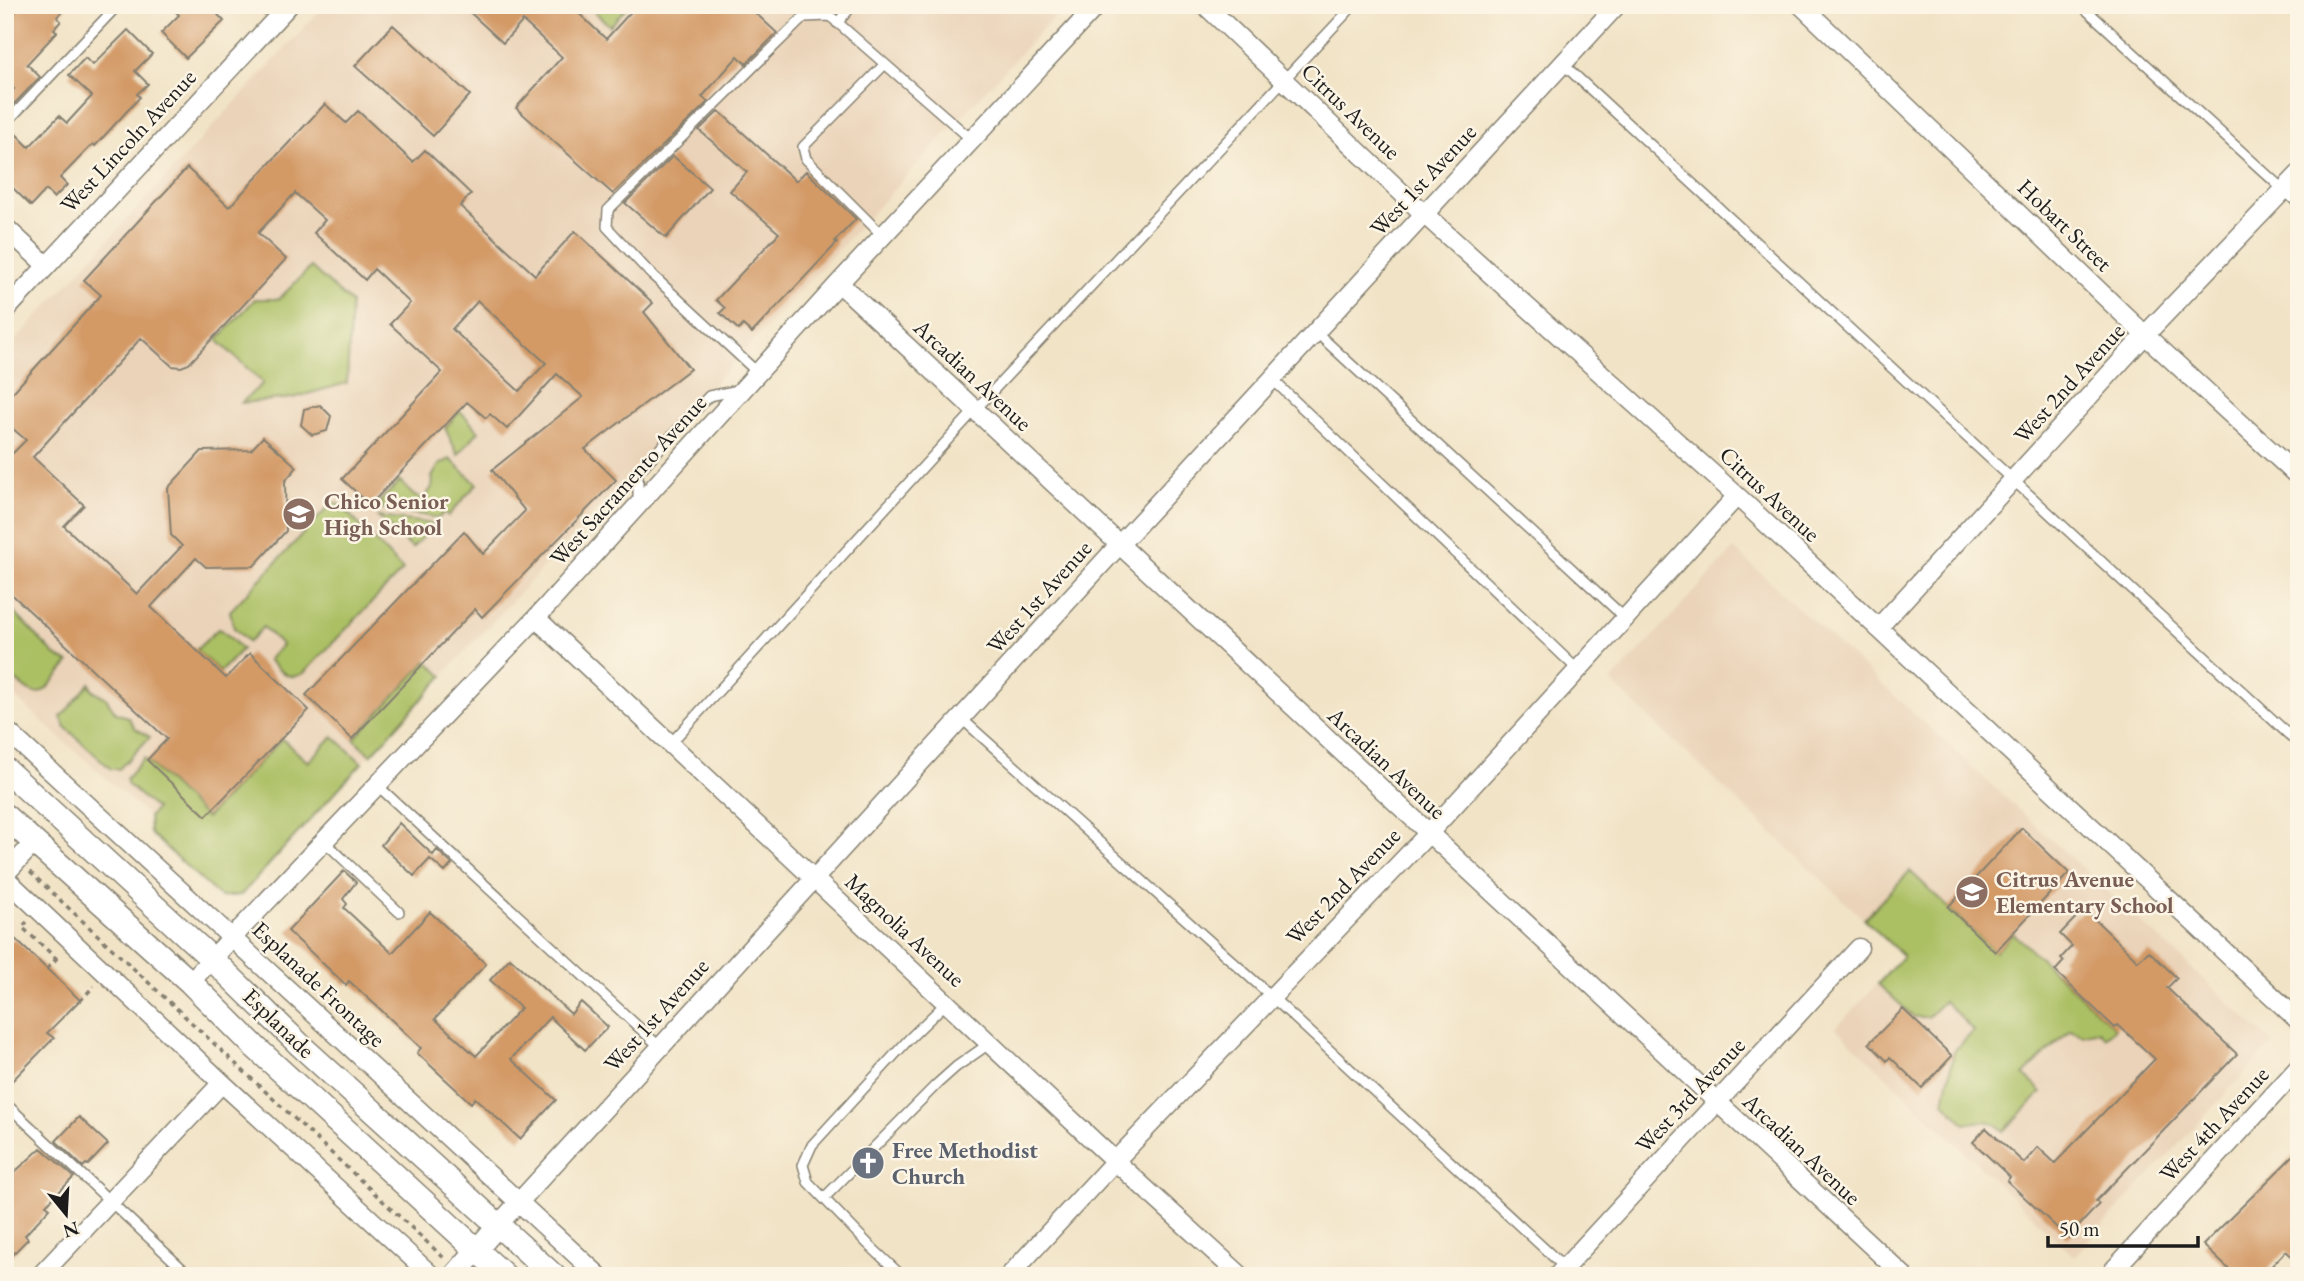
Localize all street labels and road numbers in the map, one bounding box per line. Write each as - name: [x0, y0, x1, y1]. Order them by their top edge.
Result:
- street label: Citrus Avenue: [1295, 56, 1407, 166]
- street label: West Lincoln Avenue: [53, 63, 203, 219]
- street label: West 1st Avenue: [1363, 117, 1483, 243]
- street label: Hobart Street: [2011, 172, 2119, 278]
- street label: Arcadian Avenue: [907, 312, 1038, 437]
- street label: West 2nd Avenue: [2007, 316, 2131, 450]
- street label: West Sacramento Avenue: [543, 388, 713, 572]
- street label: Citrus Avenue: [1713, 440, 1827, 548]
- street label: West 1st Avenue: [980, 534, 1098, 660]
- street label: Arcadian Avenue: [1321, 700, 1452, 825]
- street label: West 2nd Avenue: [1279, 821, 1407, 951]
- street label: Magnolia Avenue: [839, 867, 971, 993]
- street label: Esplanade Frontage: [247, 915, 391, 1053]
- street label: West 1st Avenue: [597, 952, 715, 1078]
- street label: Esplanade: [238, 982, 320, 1064]
- street label: West 3rd Avenue: [1629, 1031, 1751, 1159]
- street label: West 4th Avenue: [2153, 1060, 2275, 1188]
- street label: Arcadian Avenue: [1736, 1086, 1867, 1211]

